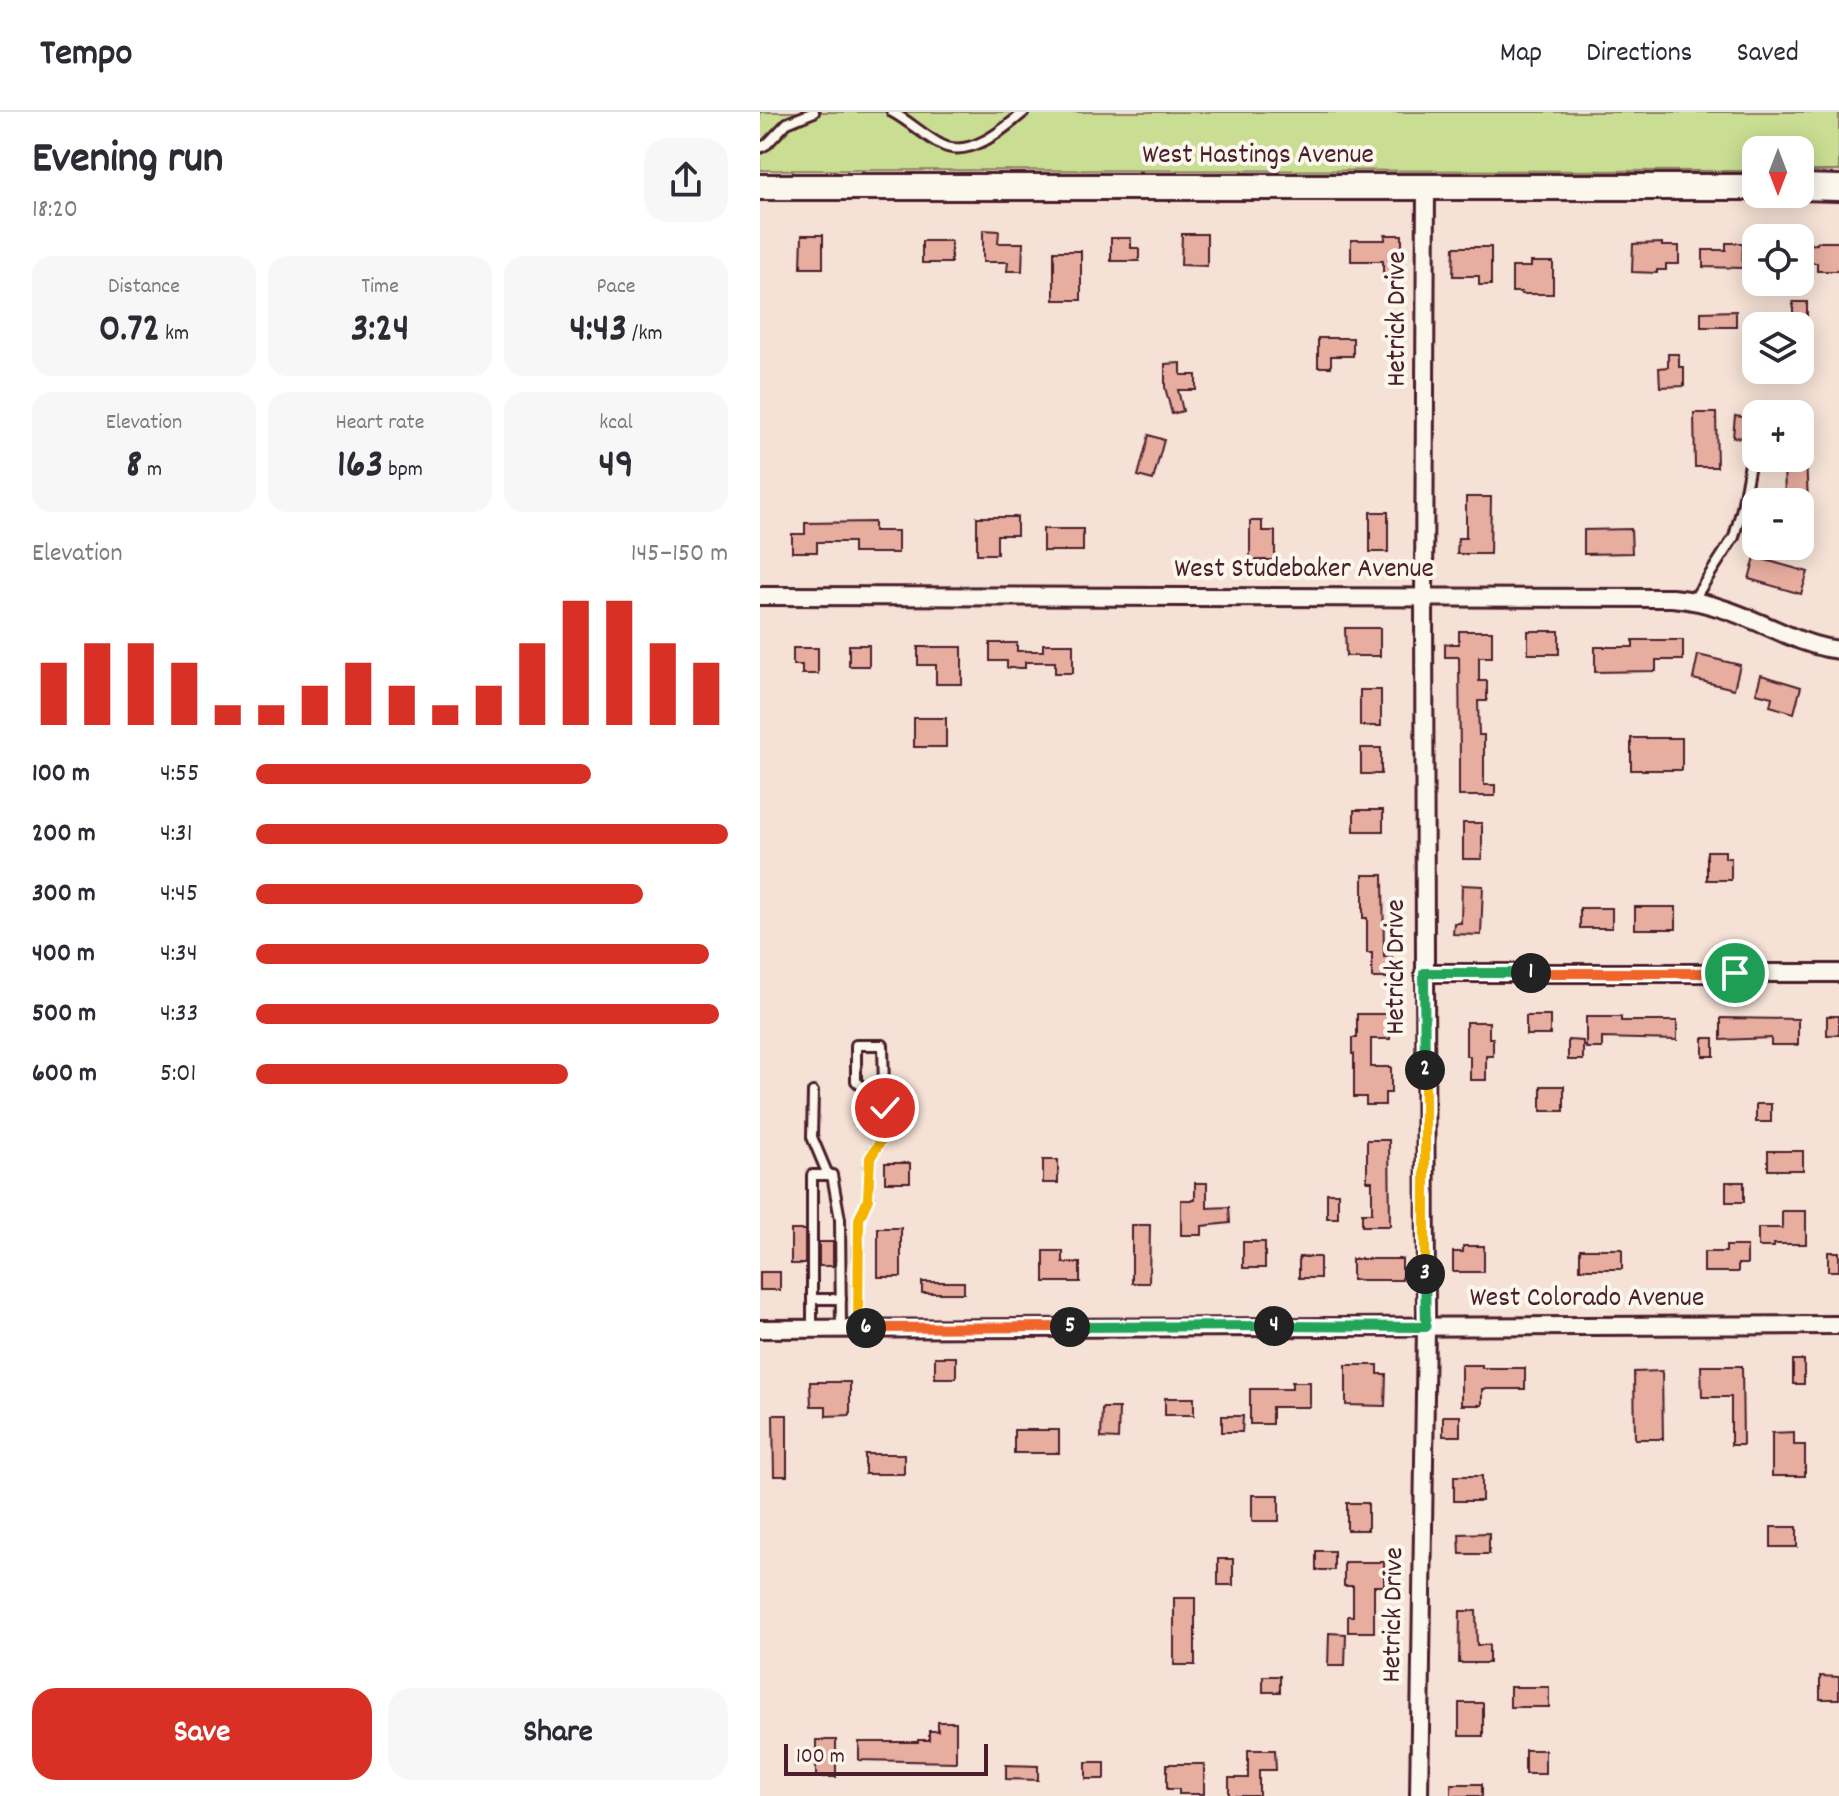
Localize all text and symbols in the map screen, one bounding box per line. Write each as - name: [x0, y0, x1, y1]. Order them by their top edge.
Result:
- text: Tempo: [40, 28, 132, 83]
- text: Map: [1500, 35, 1542, 75]
- text: Directions: [1586, 35, 1692, 75]
- text: Saved: [1736, 35, 1799, 75]
- text: Evening run: [32, 130, 223, 193]
- north arrow: [1742, 136, 1814, 208]
- map controls: [1742, 136, 1814, 560]
- street label: West Hastings Avenue: [1142, 137, 1374, 177]
- button: share: [644, 138, 728, 222]
- text: 18:20: [32, 192, 78, 229]
- button: locate: [1742, 224, 1814, 296]
- street label: Hetrick Drive: [1379, 251, 1419, 387]
- text: Distance: [108, 272, 180, 303]
- text: Time: [361, 272, 399, 303]
- text: Pace: [597, 272, 635, 303]
- text: 0.72: [99, 303, 160, 360]
- text: 3:24: [351, 303, 409, 360]
- text: 4:43: [569, 303, 627, 360]
- button: layers: [1742, 312, 1814, 384]
- text: km: [160, 319, 189, 350]
- text: /km: [627, 319, 663, 350]
- button: +: [1742, 400, 1814, 472]
- text: Elevation: [106, 408, 182, 439]
- text: Heart rate: [336, 408, 424, 439]
- text: kcal: [599, 408, 633, 439]
- text: 8: [126, 439, 142, 496]
- text: 163: [337, 439, 383, 496]
- text: 49: [599, 439, 633, 496]
- text: m: [142, 455, 162, 486]
- text: bpm: [383, 455, 423, 486]
- button: −: [1742, 488, 1814, 560]
- text: Elevation: [32, 536, 122, 573]
- text: 145–150 m: [631, 536, 728, 573]
- street label: West Studebaker Avenue: [1174, 551, 1434, 591]
- text: 100 m: [32, 756, 90, 793]
- text: 4:55: [160, 756, 199, 793]
- text: 200 m: [32, 816, 96, 853]
- text: 4:31: [160, 816, 192, 853]
- text: 300 m: [32, 876, 96, 913]
- text: 4:45: [160, 876, 198, 913]
- street label: Hetrick Drive: [1378, 899, 1418, 1035]
- text: 400 m: [32, 936, 95, 973]
- text: 4:34: [160, 936, 197, 973]
- pin: [1701, 939, 1769, 1007]
- icon: arrive: [1713, 951, 1757, 995]
- pin: 1: [1511, 953, 1551, 993]
- text: 1: [1529, 957, 1533, 988]
- text: 500 m: [32, 996, 96, 1033]
- text: 4:33: [160, 996, 198, 1033]
- pin: 2: [1405, 1050, 1445, 1090]
- text: 2: [1420, 1054, 1430, 1085]
- text: 600 m: [32, 1056, 97, 1093]
- text: 5:01: [160, 1056, 196, 1093]
- pin: [851, 1074, 919, 1142]
- icon: check: [863, 1086, 907, 1130]
- pin: 3: [1405, 1254, 1445, 1294]
- text: 3: [1420, 1258, 1430, 1289]
- street label: West Colorado Avenue: [1470, 1280, 1704, 1320]
- pin: 4: [1254, 1306, 1294, 1346]
- pin: 5: [1050, 1307, 1090, 1347]
- pin: 6: [846, 1308, 886, 1348]
- text: 4: [1269, 1310, 1279, 1341]
- text: 5: [1065, 1311, 1075, 1342]
- text: 6: [861, 1312, 871, 1343]
- street label: Hetrick Drive: [1374, 1547, 1416, 1683]
- button: Save: [32, 1688, 372, 1780]
- button: Share: [388, 1688, 728, 1780]
- scale bar: [784, 1740, 988, 1776]
- text: 100 m: [796, 1742, 845, 1773]

